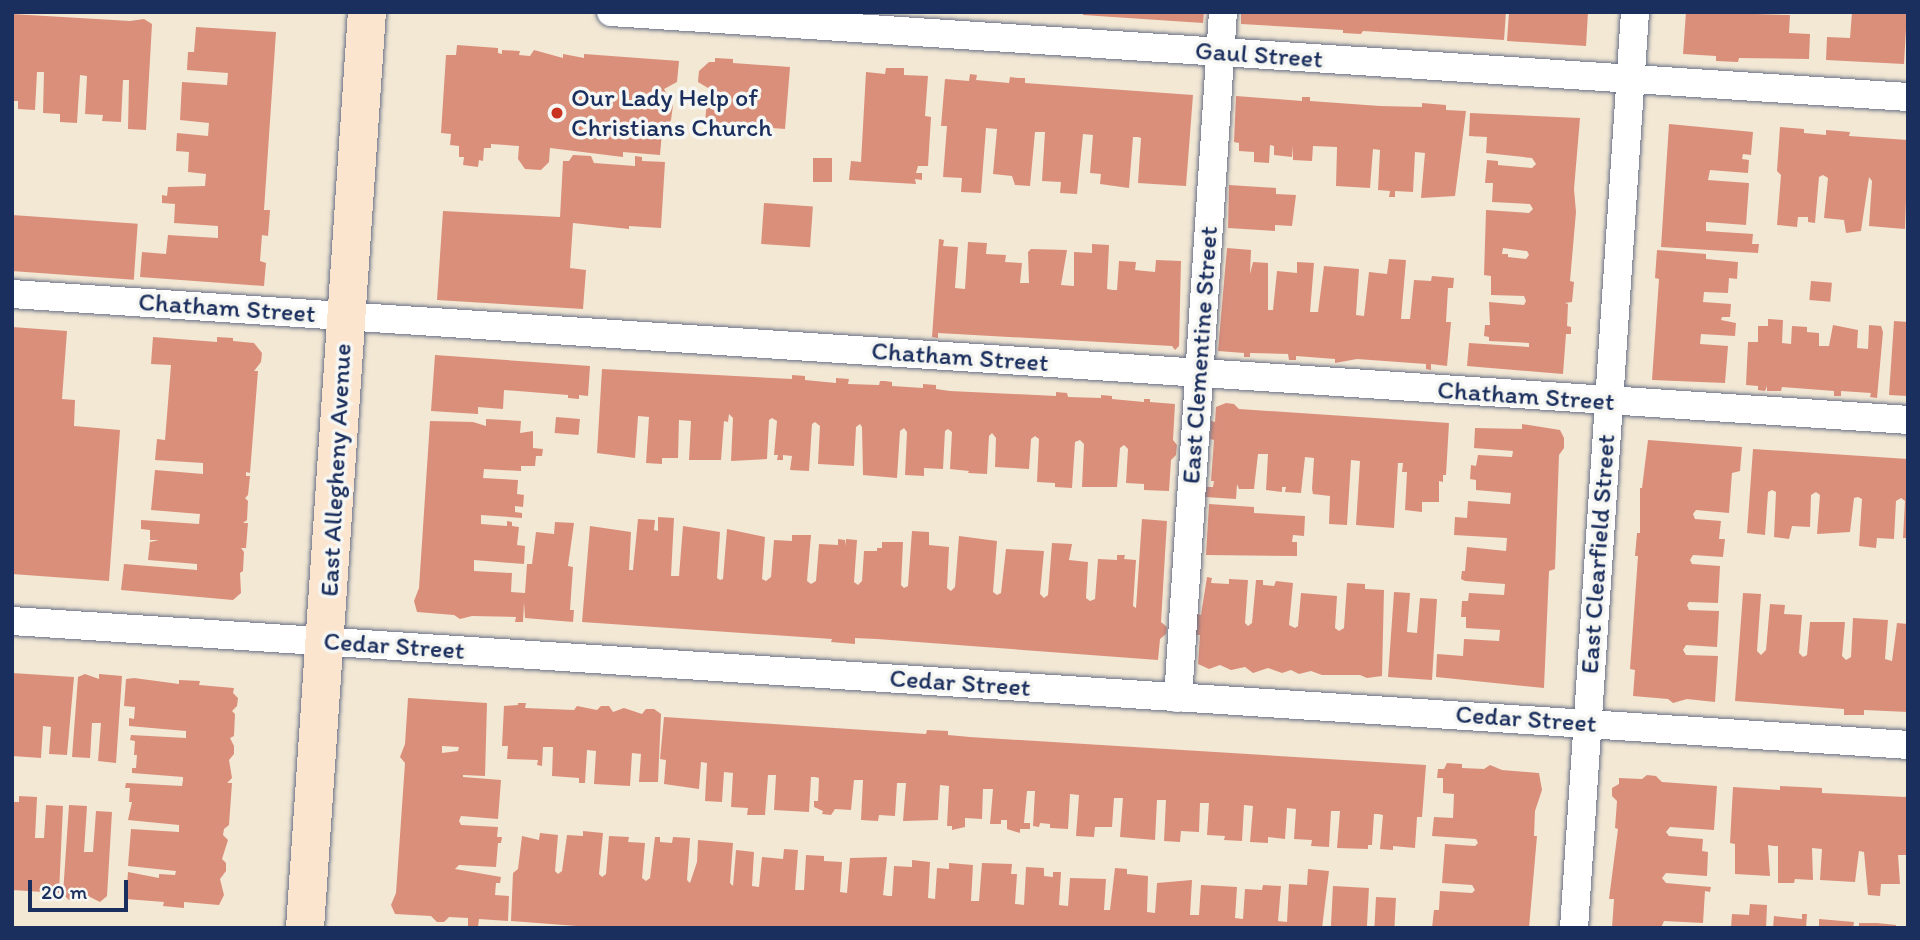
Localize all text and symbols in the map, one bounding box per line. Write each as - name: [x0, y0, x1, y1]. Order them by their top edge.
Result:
- street label: Gaul Street: [1194, 35, 1324, 75]
- place label: Our Lady Help of Christians Church: [571, 82, 772, 144]
- marker: Our Lady Help of Christians Church: [549, 105, 565, 121]
- street label: East Clementine Street: [1175, 226, 1225, 484]
- street label: Chatham Street: [138, 286, 316, 330]
- street label: Chatham Street: [871, 335, 1049, 379]
- street label: East Allegheny Avenue: [314, 343, 358, 597]
- street label: Chatham Street: [1437, 374, 1615, 418]
- street label: East Clearfield Street: [1574, 433, 1622, 675]
- street label: Cedar Street: [323, 626, 465, 666]
- street label: Cedar Street: [889, 663, 1031, 703]
- street label: Cedar Street: [1455, 699, 1597, 739]
- scale bar: [32, 866, 131, 910]
- text: 20 m: [41, 879, 87, 904]

